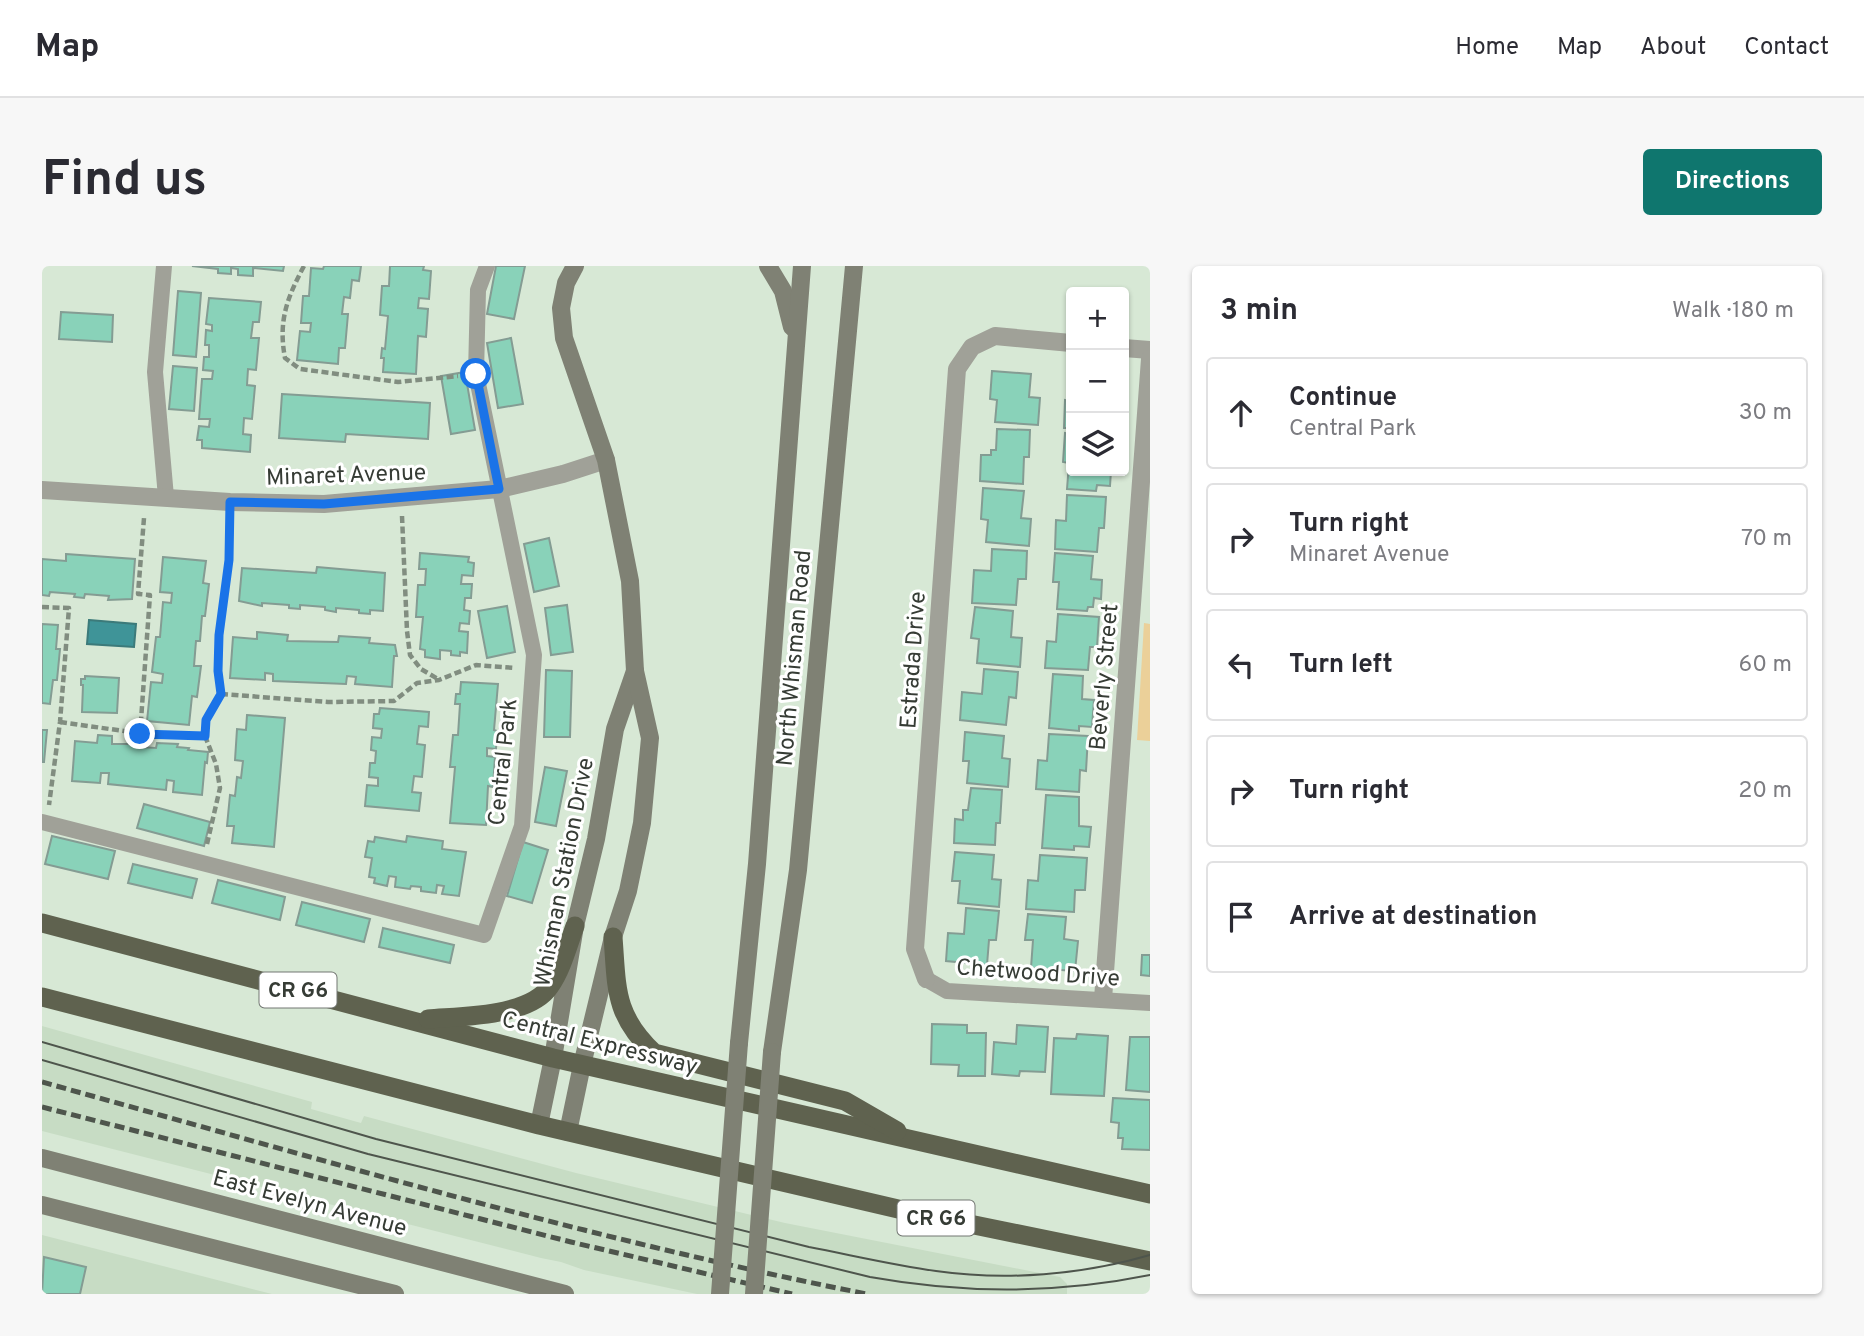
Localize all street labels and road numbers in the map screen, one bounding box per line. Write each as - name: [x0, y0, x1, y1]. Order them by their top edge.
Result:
- street label: Minaret Avenue: [265, 459, 427, 494]
- street label: North Whisman Road: [772, 549, 819, 768]
- street label: Estrada Drive: [895, 591, 934, 730]
- street label: Beverly Street: [1085, 603, 1126, 752]
- street label: Central Park: [483, 697, 526, 827]
- street label: Whisman Station Drive: [529, 756, 602, 989]
- street label: Chetwood Drive: [955, 954, 1121, 995]
- road number: CR G6: [260, 972, 336, 1008]
- street label: Central Expressway: [498, 1006, 700, 1083]
- street label: East Evelyn Avenue: [209, 1165, 410, 1244]
- road number: CR G6: [898, 1200, 974, 1236]

